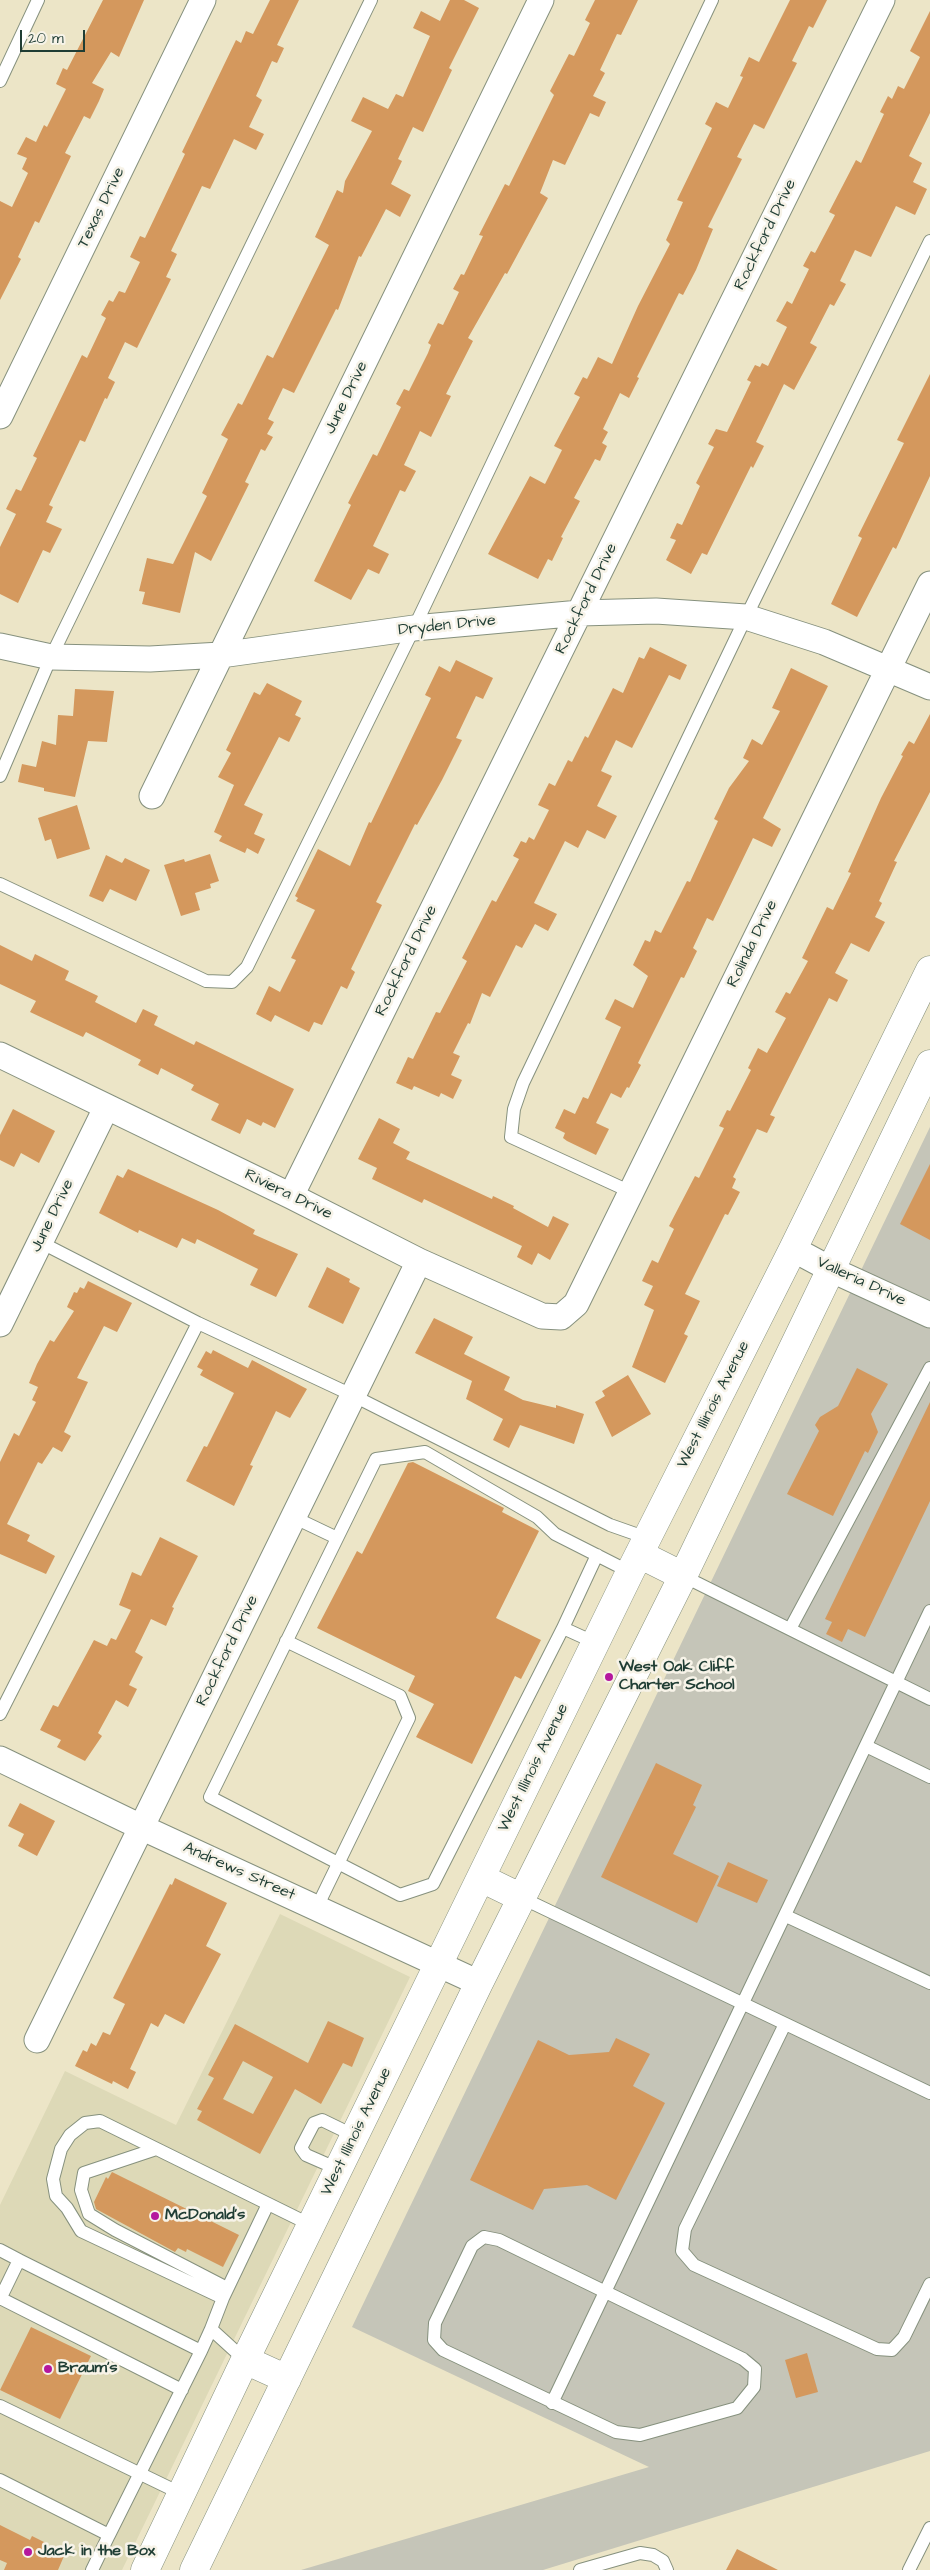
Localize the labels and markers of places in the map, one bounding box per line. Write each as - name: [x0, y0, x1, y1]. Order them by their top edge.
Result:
- place label: West Oak Cliff Charter School: [619, 1658, 734, 1696]
- marker: West Oak Cliff Charter School: [603, 1671, 615, 1683]
- place label: McDonald's: [165, 2206, 245, 2226]
- marker: McDonald's: [149, 2210, 161, 2222]
- place label: Braum's: [58, 2359, 118, 2379]
- marker: Braum's: [42, 2363, 54, 2375]
- place label: Jack in the Box: [38, 2542, 155, 2562]
- marker: Jack in the Box: [22, 2546, 34, 2558]

